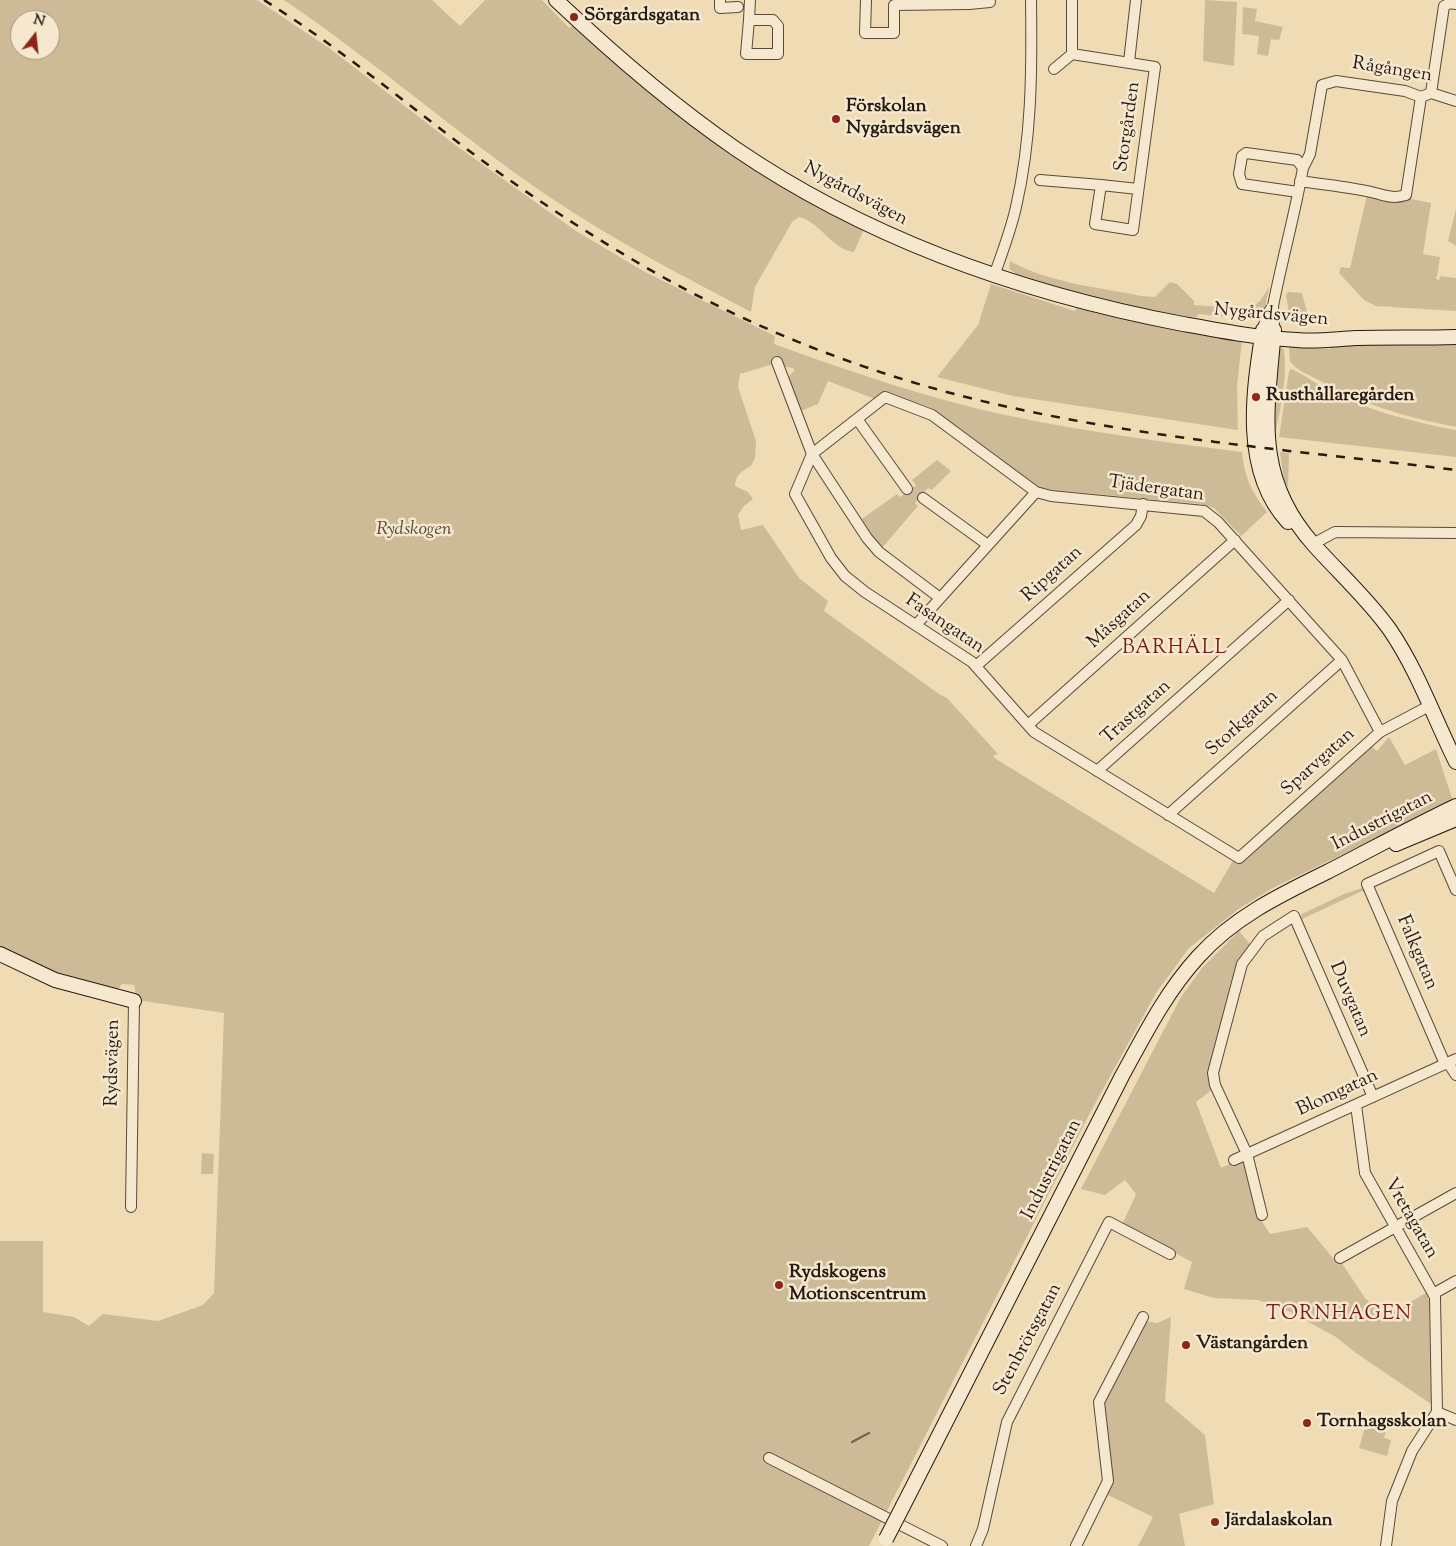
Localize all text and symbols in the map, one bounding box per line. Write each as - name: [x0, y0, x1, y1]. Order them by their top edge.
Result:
- place label: Sörgårdsgatan: [584, 6, 700, 28]
- north arrow: [10, 10, 60, 60]
- text: N: [31, 10, 47, 33]
- marker: Sörgårdsgatan: [568, 11, 580, 23]
- street label: Rågången: [1350, 53, 1434, 89]
- street label: Storgården: [1111, 80, 1147, 174]
- place label: Förskolan Nygårdsvägen: [846, 97, 961, 141]
- marker: Förskolan Nygårdsvägen: [830, 113, 842, 125]
- street label: Nygårdsvägen: [799, 158, 911, 232]
- street label: Nygårdsvägen: [1213, 300, 1329, 332]
- place label: Rusthållaregården: [1266, 386, 1415, 408]
- marker: Rusthållaregården: [1250, 391, 1262, 403]
- street label: Tjädergatan: [1107, 472, 1205, 508]
- park label: Rydskogen: [376, 520, 452, 542]
- street label: Ripgatan: [1018, 542, 1088, 608]
- street label: Måsgatan: [1083, 585, 1157, 655]
- street label: Fasangatan: [900, 590, 988, 660]
- district label: BARHÄLL: [1121, 638, 1229, 662]
- street label: Trastgatan: [1097, 676, 1177, 750]
- street label: Storkgatan: [1202, 686, 1284, 762]
- street label: Sparvgatan: [1277, 724, 1361, 802]
- street label: Industrigatan: [1329, 787, 1437, 857]
- street label: Falkgatan: [1390, 912, 1442, 994]
- street label: Duvgatan: [1323, 959, 1375, 1041]
- street label: Rydsvägen: [102, 1019, 126, 1107]
- street label: Blomgatan: [1294, 1065, 1382, 1123]
- street label: Industrigatan: [1018, 1116, 1088, 1224]
- street label: Vretagatan: [1378, 1175, 1442, 1263]
- place label: Rydskogens Motionscentrum: [789, 1263, 926, 1307]
- marker: Rydskogens Motionscentrum: [773, 1279, 785, 1291]
- street label: Stenbrötsgatan: [990, 1280, 1068, 1400]
- district label: TORNHAGEN: [1265, 1304, 1413, 1328]
- place label: Västangården: [1196, 1334, 1308, 1356]
- marker: Västangården: [1180, 1339, 1192, 1351]
- place label: Tornhagsskolan: [1317, 1412, 1447, 1434]
- marker: Tornhagsskolan: [1301, 1417, 1313, 1429]
- place label: Järdalaskolan: [1225, 1511, 1333, 1533]
- marker: Järdalaskolan: [1209, 1516, 1221, 1528]

